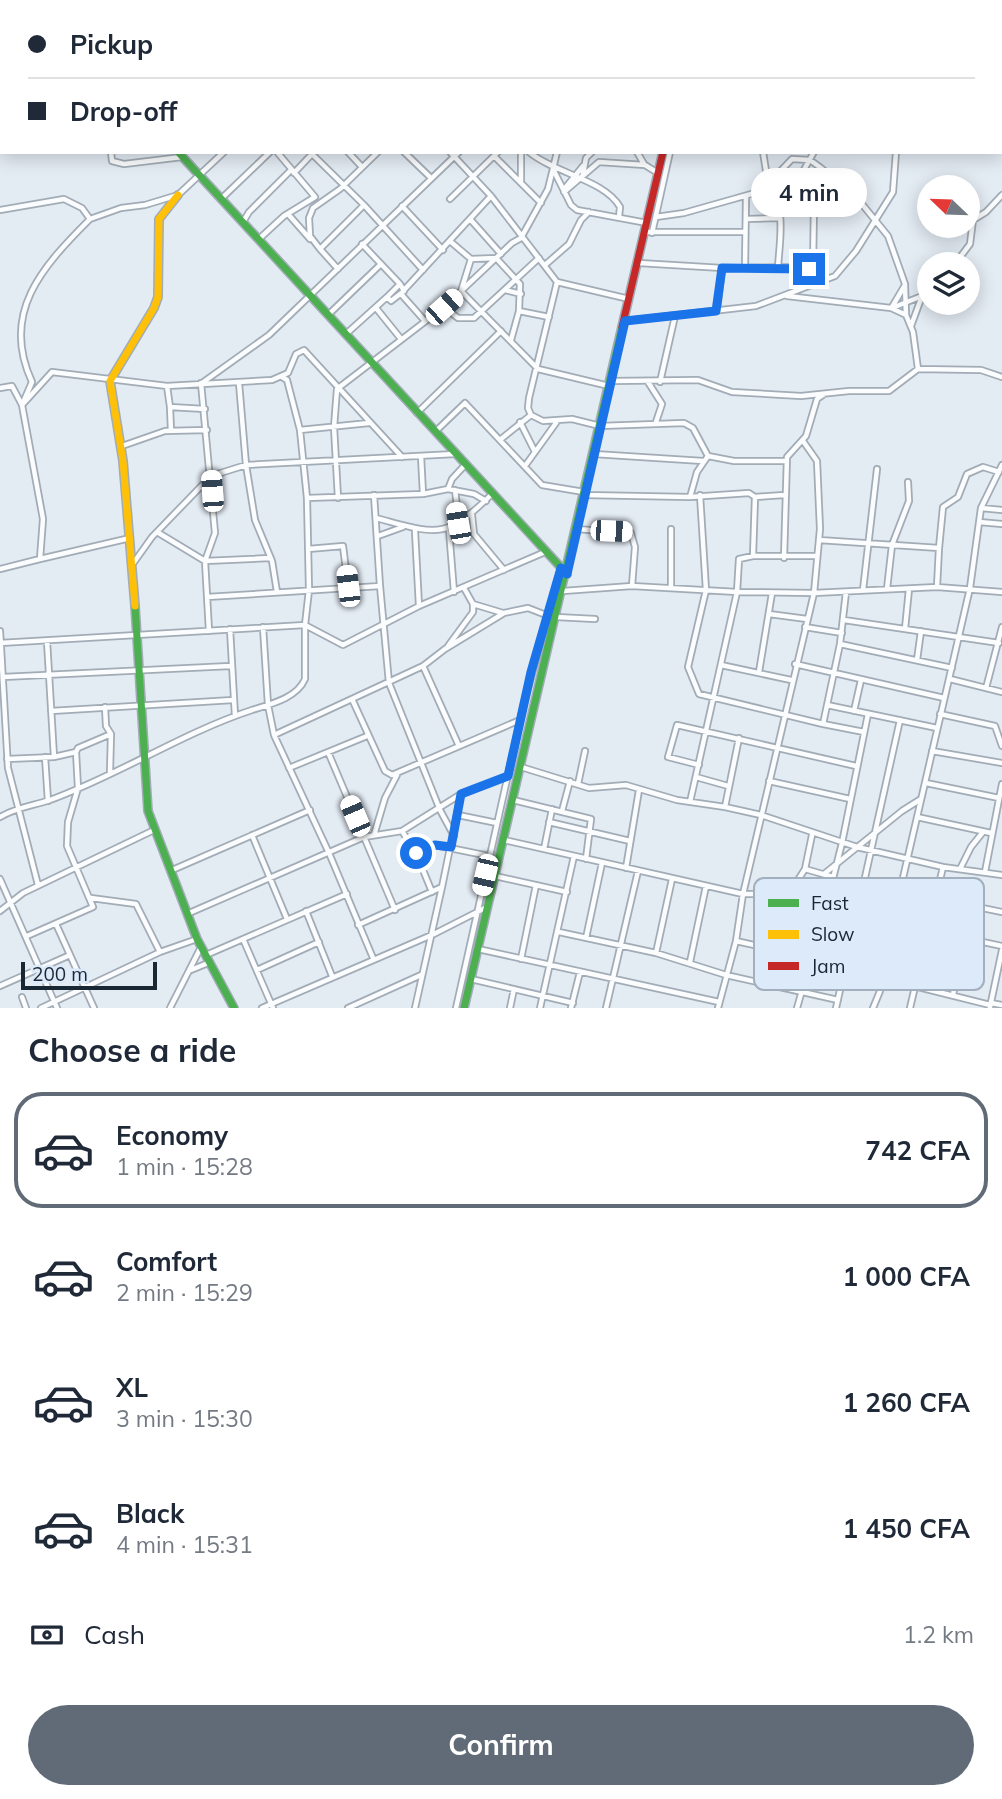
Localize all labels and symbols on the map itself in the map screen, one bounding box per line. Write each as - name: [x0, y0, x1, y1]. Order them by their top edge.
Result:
- callout: 4 min: [751, 168, 867, 216]
- north arrow: [917, 175, 980, 238]
- route end: [793, 253, 825, 285]
- car: [422, 285, 467, 329]
- car: [201, 469, 224, 513]
- car: [445, 500, 472, 546]
- car: [590, 520, 633, 542]
- car: [336, 564, 361, 608]
- car: [338, 793, 373, 839]
- route start: [400, 837, 432, 869]
- car: [471, 852, 500, 898]
- legend: [754, 878, 984, 990]
- text: Fast: [811, 891, 849, 915]
- text: Slow: [811, 922, 855, 946]
- text: Jam: [811, 954, 845, 978]
- scale bar: [21, 959, 158, 991]

